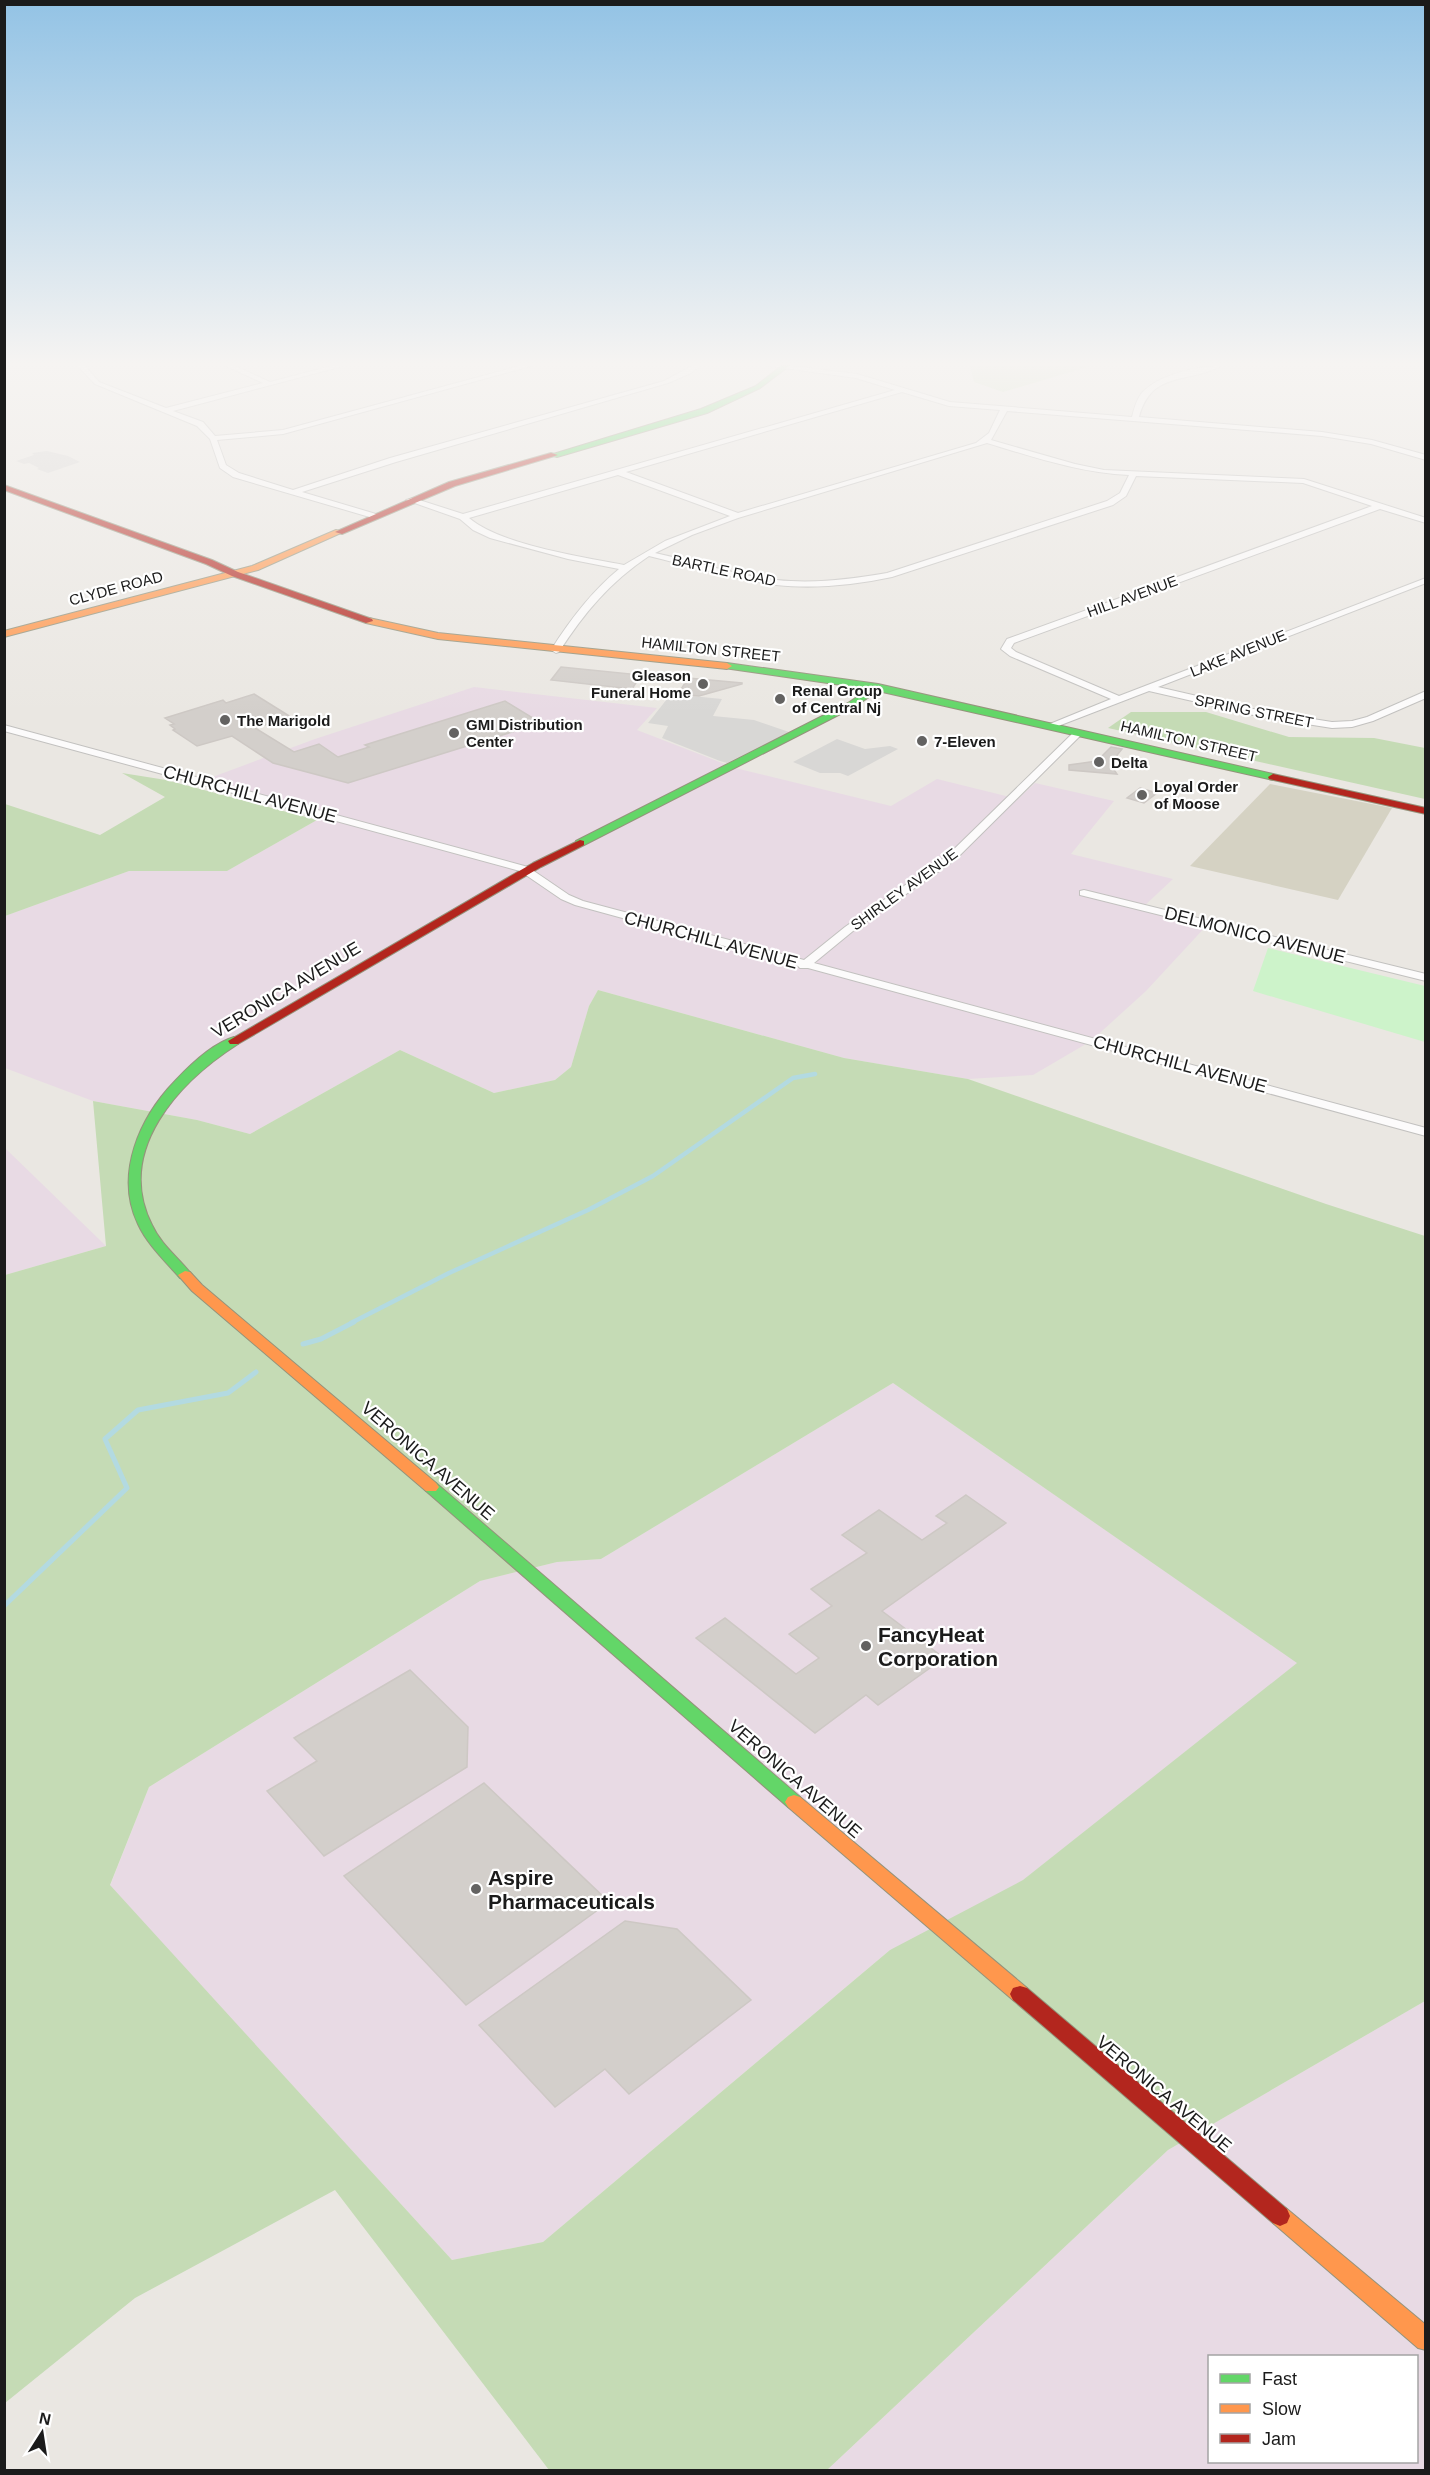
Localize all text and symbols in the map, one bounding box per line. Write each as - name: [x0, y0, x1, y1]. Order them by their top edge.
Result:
- street label: BARTLE ROAD: [671, 551, 778, 589]
- street label: CLYDE ROAD: [67, 567, 165, 609]
- street label: HILL AVENUE: [1084, 572, 1180, 620]
- street label: LAKE AVENUE: [1187, 626, 1289, 680]
- street label: HAMILTON STREET: [641, 633, 781, 665]
- place label: Gleason Funeral Home: [591, 667, 691, 701]
- marker: Gleason Funeral Home: [696, 677, 710, 691]
- place label: Renal Group of Central Nj: [792, 682, 882, 716]
- street label: SPRING STREET: [1193, 691, 1315, 731]
- marker: Renal Group of Central Nj: [773, 692, 787, 706]
- place label: The Marigold: [237, 712, 330, 729]
- marker: The Marigold: [218, 713, 232, 727]
- place label: GMI Distribution Center: [466, 716, 583, 750]
- street label: HAMILTON STREET: [1119, 717, 1259, 765]
- marker: GMI Distribution Center: [447, 726, 461, 740]
- place label: 7-Eleven: [934, 733, 996, 750]
- marker: 7-Eleven: [915, 734, 929, 748]
- place label: Delta: [1111, 754, 1148, 771]
- marker: Delta: [1092, 755, 1106, 769]
- street label: CHURCHILL AVENUE: [161, 761, 339, 827]
- place label: Loyal Order of Moose: [1154, 778, 1238, 812]
- marker: Loyal Order of Moose: [1135, 788, 1149, 802]
- street label: SHIRLEY AVENUE: [847, 845, 961, 933]
- street label: DELMONICO AVENUE: [1162, 903, 1348, 967]
- street label: CHURCHILL AVENUE: [622, 907, 800, 973]
- street label: VERONICA AVENUE: [208, 938, 364, 1042]
- street label: CHURCHILL AVENUE: [1091, 1031, 1269, 1097]
- street label: VERONICA AVENUE: [357, 1398, 499, 1524]
- place label: FancyHeat Corporation: [878, 1623, 998, 1670]
- marker: FancyHeat Corporation: [859, 1639, 873, 1653]
- street label: VERONICA AVENUE: [724, 1716, 866, 1842]
- place label: Aspire Pharmaceuticals: [488, 1866, 655, 1913]
- marker: Aspire Pharmaceuticals: [469, 1882, 483, 1896]
- street label: VERONICA AVENUE: [1093, 2032, 1235, 2156]
- legend: [1208, 2355, 1418, 2463]
- text: Fast: [1262, 2369, 1297, 2389]
- text: Slow: [1262, 2399, 1302, 2419]
- north arrow: [12, 2403, 72, 2463]
- text: N: [38, 2409, 52, 2428]
- text: Jam: [1262, 2429, 1296, 2449]

